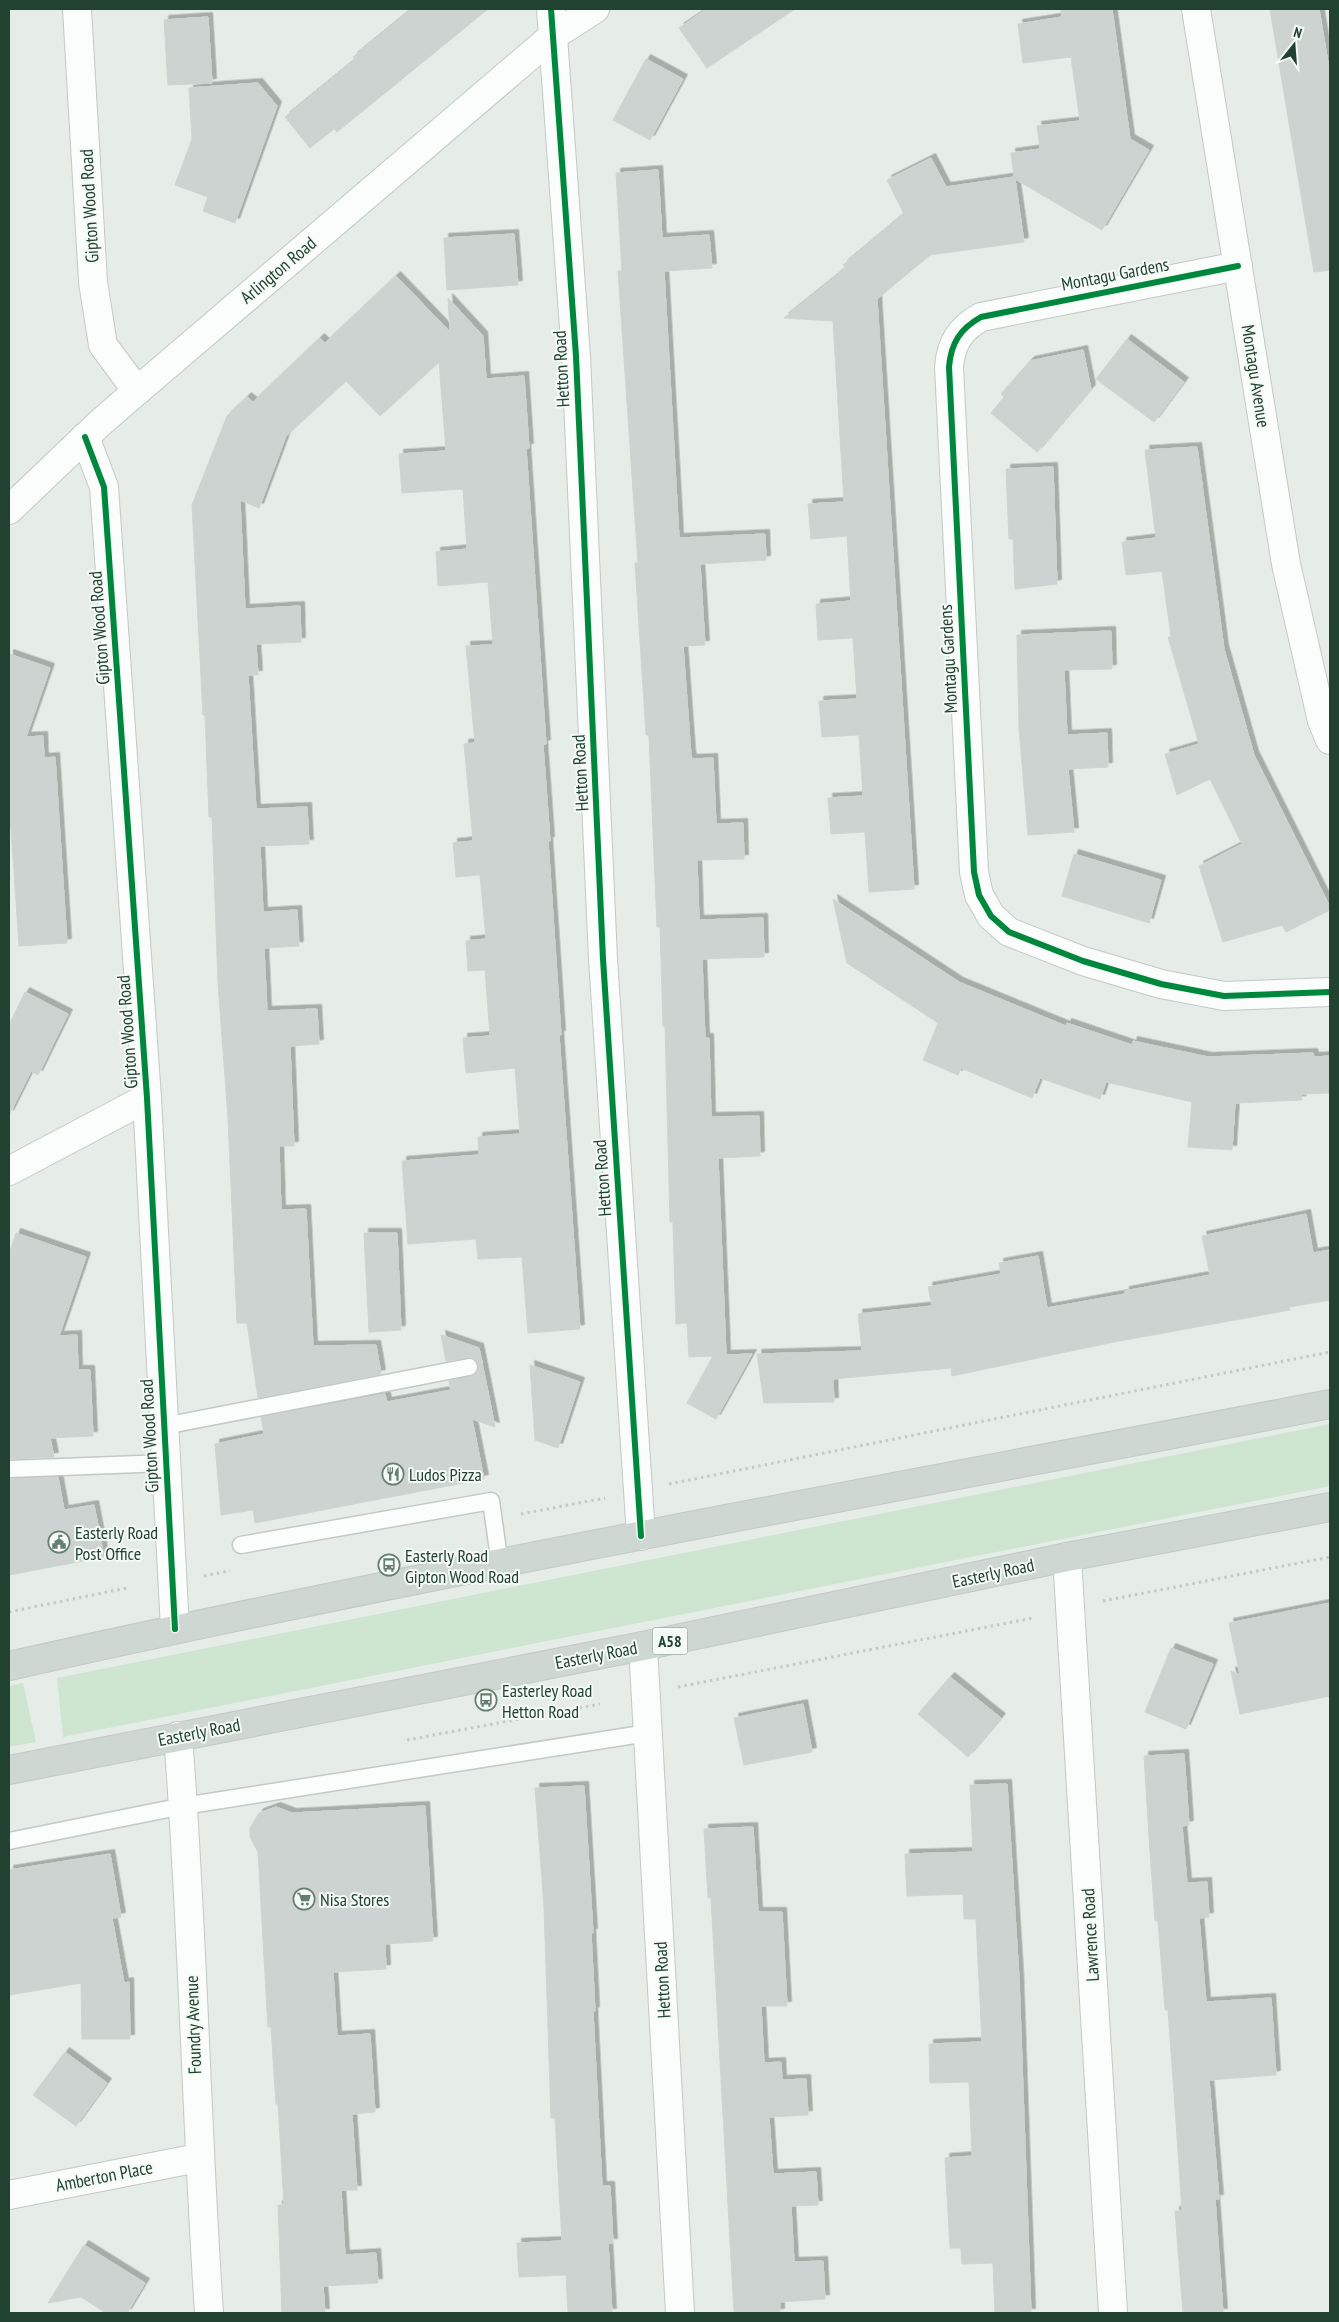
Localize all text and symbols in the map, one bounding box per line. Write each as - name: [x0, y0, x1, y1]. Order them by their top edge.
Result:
- north arrow: [1269, 20, 1319, 70]
- text: N: [1292, 23, 1304, 42]
- street label: Gipton Wood Road: [75, 149, 103, 263]
- street label: Arlington Road: [235, 232, 321, 308]
- street label: Montagu Gardens: [1059, 252, 1171, 296]
- street label: Montagu Avenue: [1237, 323, 1275, 429]
- street label: Hetton Road: [547, 330, 575, 408]
- street label: Gipton Wood Road: [84, 570, 114, 686]
- street label: Montagu Gardens: [934, 604, 962, 714]
- street label: Hetton Road: [566, 734, 594, 812]
- street label: Gipton Wood Road: [112, 974, 142, 1090]
- street label: Hetton Road: [588, 1139, 616, 1217]
- street label: Gipton Wood Road: [135, 1379, 163, 1493]
- restaurant icon: Ludos Pizza: [381, 1462, 405, 1486]
- place label: Ludos Pizza: [409, 1463, 482, 1486]
- place label: Easterly Road Post Office: [75, 1521, 158, 1565]
- public building icon: Easterly Road Post Office: [47, 1530, 71, 1554]
- place label: Easterly Road Gipton Wood Road: [405, 1544, 519, 1588]
- bus stop icon: Easterly Road Gipton Wood Road: [377, 1553, 401, 1577]
- street label: Easterly Road: [950, 1553, 1036, 1593]
- road number: A58: [652, 1628, 688, 1654]
- street label: Easterly Road: [553, 1636, 639, 1674]
- place label: Easterley Road Hetton Road: [502, 1679, 592, 1723]
- bus stop icon: Easterley Road Hetton Road: [474, 1688, 498, 1712]
- street label: Easterly Road: [156, 1713, 242, 1751]
- supermarket icon: Nisa Stores: [292, 1887, 316, 1911]
- place label: Nisa Stores: [320, 1888, 389, 1911]
- street label: Lawrence Road: [1076, 1888, 1104, 1982]
- street label: Hetton Road: [648, 1941, 676, 2019]
- street label: Foundry Avenue: [180, 1975, 206, 2075]
- street label: Amberton Place: [54, 2155, 154, 2197]

